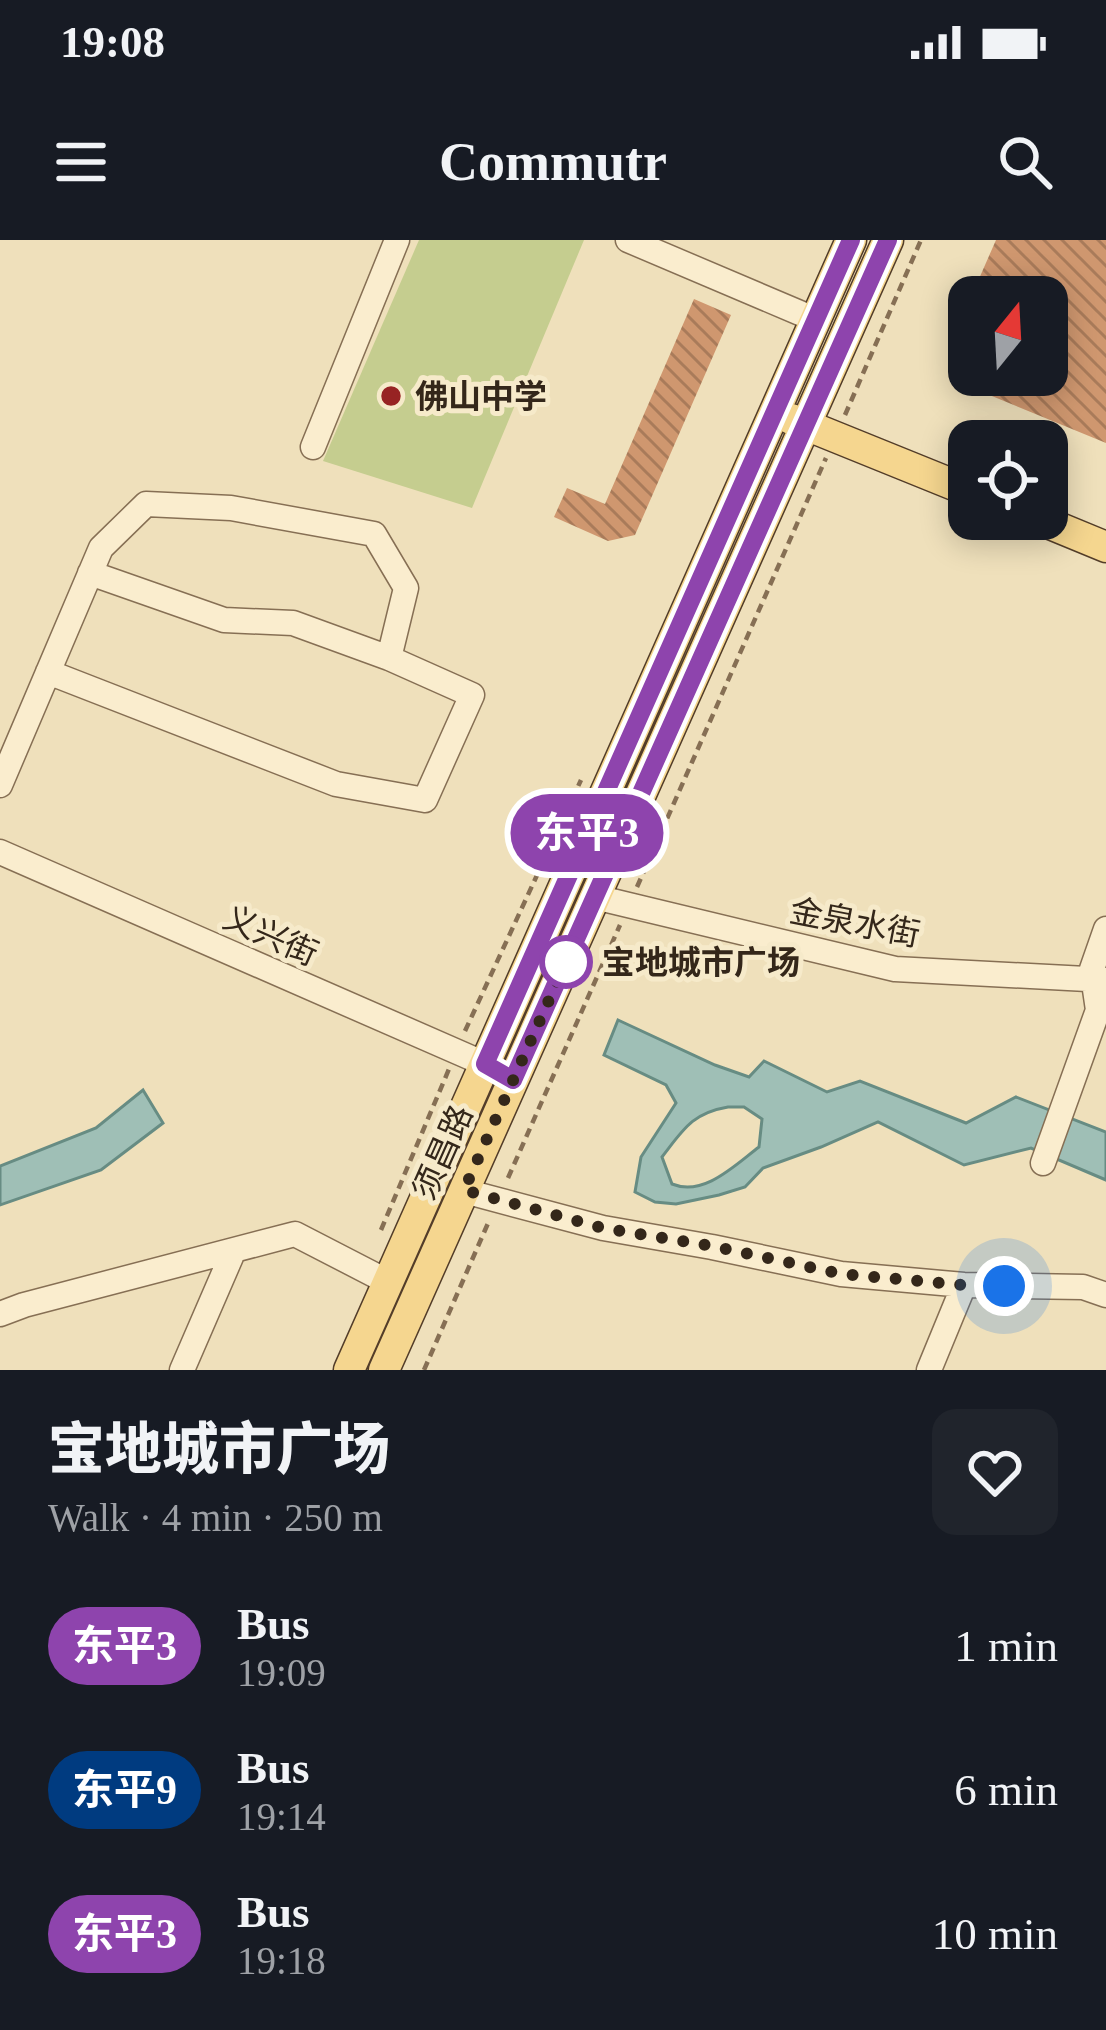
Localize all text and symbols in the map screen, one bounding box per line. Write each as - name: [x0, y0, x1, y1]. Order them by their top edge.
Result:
- text: 19:08: [60, 17, 165, 67]
- icon: menu: [48, 129, 114, 195]
- icon: search: [992, 129, 1058, 195]
- text: Commutr: [439, 132, 667, 192]
- north arrow: [948, 276, 1068, 396]
- map controls: [948, 276, 1068, 540]
- place label: 佛山中学: [415, 379, 547, 415]
- marker: 佛山中学: [378, 383, 404, 409]
- button: locate: [948, 420, 1068, 540]
- line badge: 东平3: [518, 794, 656, 872]
- text: 东平3: [534, 810, 640, 856]
- street label: 金泉水街: [787, 893, 923, 953]
- street label: 义兴街: [218, 899, 323, 972]
- marker: 宝地城市广场: [541, 937, 591, 987]
- place label: 宝地城市广场: [602, 945, 800, 981]
- street label: 须昌路: [406, 1100, 479, 1205]
- your location: [974, 1256, 1034, 1316]
- button: heart: [932, 1409, 1058, 1535]
- text: 宝地城市广场: [48, 1418, 390, 1481]
- text: Walk · 4 min · 250 m: [48, 1496, 383, 1539]
- text: Bus: [237, 1599, 310, 1649]
- text: 1 min: [954, 1621, 1058, 1671]
- text: 东平3: [72, 1623, 177, 1669]
- text: 19:09: [237, 1651, 326, 1694]
- text: Bus: [237, 1743, 310, 1793]
- text: 6 min: [954, 1765, 1058, 1815]
- text: 东平9: [72, 1767, 177, 1813]
- text: 19:14: [237, 1795, 326, 1838]
- text: Bus: [237, 1887, 310, 1937]
- text: 10 min: [932, 1909, 1058, 1959]
- text: 东平3: [72, 1911, 177, 1957]
- text: 19:18: [237, 1939, 326, 1982]

